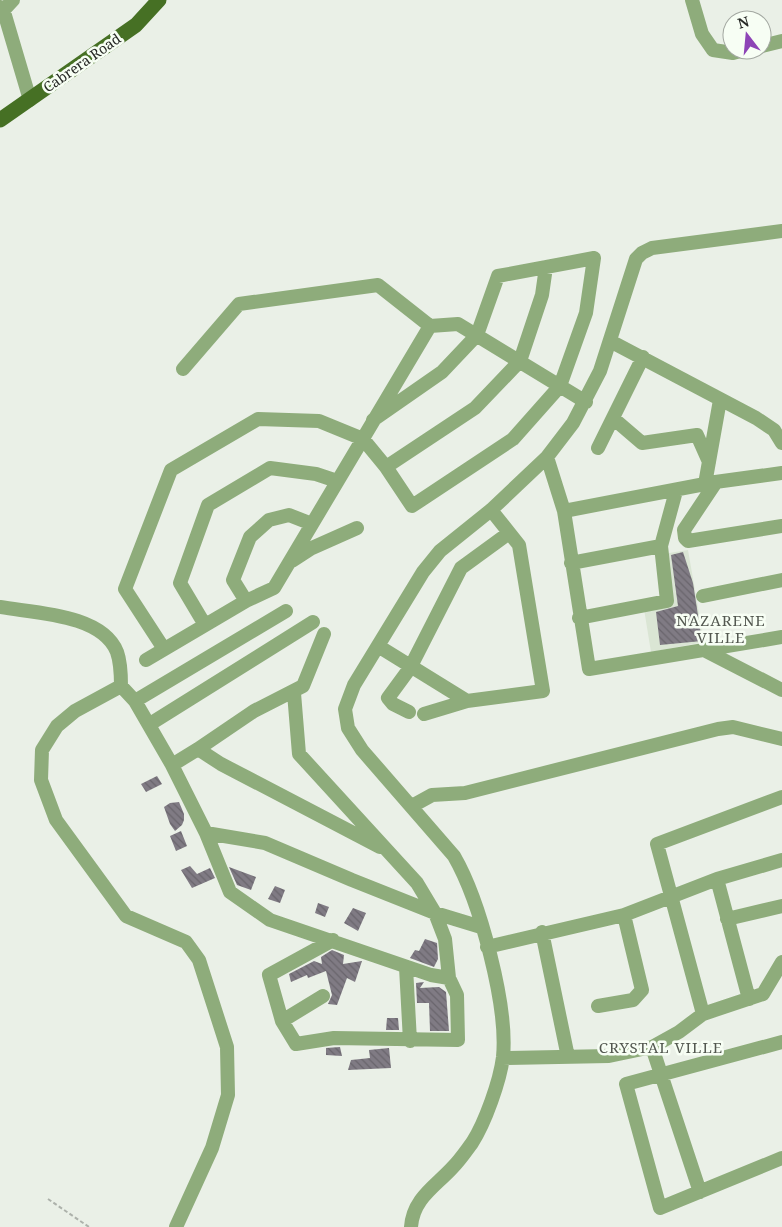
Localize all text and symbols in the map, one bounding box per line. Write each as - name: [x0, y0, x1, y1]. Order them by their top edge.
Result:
- north arrow: [722, 10, 772, 60]
- text: N: [735, 11, 751, 33]
- street label: Cabrera Road: [39, 29, 125, 96]
- district label: NAZARENE VILLE: [676, 610, 766, 647]
- district label: CRYSTAL VILLE: [599, 1037, 723, 1057]

